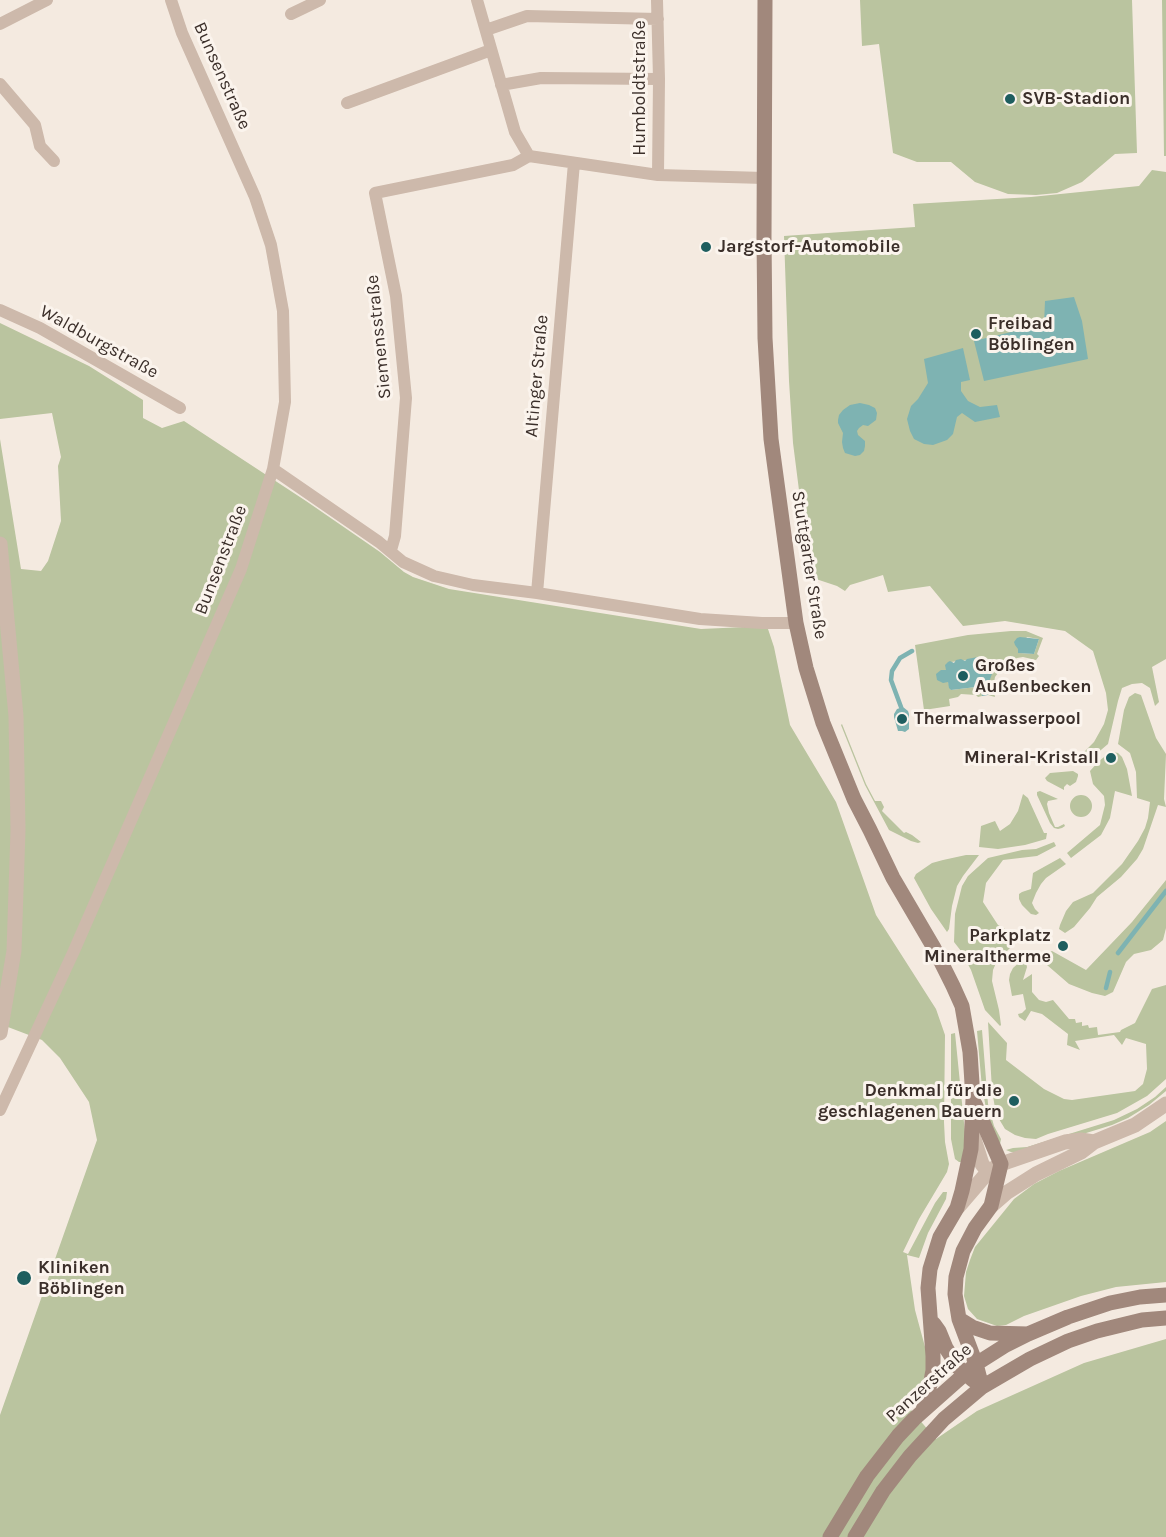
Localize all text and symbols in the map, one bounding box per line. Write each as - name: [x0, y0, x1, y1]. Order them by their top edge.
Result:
- street label: Bunsenstraße: [189, 19, 255, 133]
- street label: Humboldtstraße: [629, 20, 651, 156]
- place label: SVB-Stadion: [1022, 88, 1130, 110]
- marker: SVB-Stadion: [1003, 92, 1017, 106]
- place label: Jargstorf-Automobile: [718, 236, 900, 258]
- marker: Jargstorf-Automobile: [699, 240, 713, 254]
- street label: Siemensstraße: [362, 274, 396, 400]
- street label: Waldburgstraße: [36, 301, 162, 383]
- place label: Freibad Böblingen: [988, 313, 1075, 356]
- street label: Altinger Straße: [521, 314, 553, 438]
- marker: Freibad Böblingen: [969, 327, 983, 341]
- street label: Stuttgarter Straße: [787, 489, 831, 641]
- street label: Bunsenstraße: [190, 502, 252, 618]
- place label: Großes Außenbecken: [975, 655, 1091, 698]
- marker: Großes Außenbecken: [956, 669, 970, 683]
- place label: Thermalwasserpool: [914, 708, 1081, 730]
- marker: Thermalwasserpool: [895, 712, 909, 726]
- place label: Mineral-Kristall: [964, 747, 1099, 769]
- marker: Mineral-Kristall: [1104, 751, 1118, 765]
- place label: Parkplatz Mineraltherme: [924, 925, 1051, 968]
- marker: Parkplatz Mineraltherme: [1056, 939, 1070, 953]
- place label: Denkmal für die geschlagenen Bauern: [818, 1080, 1002, 1122]
- marker: Denkmal für die geschlagenen Bauern: [1007, 1094, 1021, 1108]
- place label: Kliniken Böblingen: [38, 1257, 125, 1300]
- marker: Kliniken Böblingen: [15, 1269, 33, 1287]
- street label: Panzerstraße: [882, 1339, 976, 1427]

